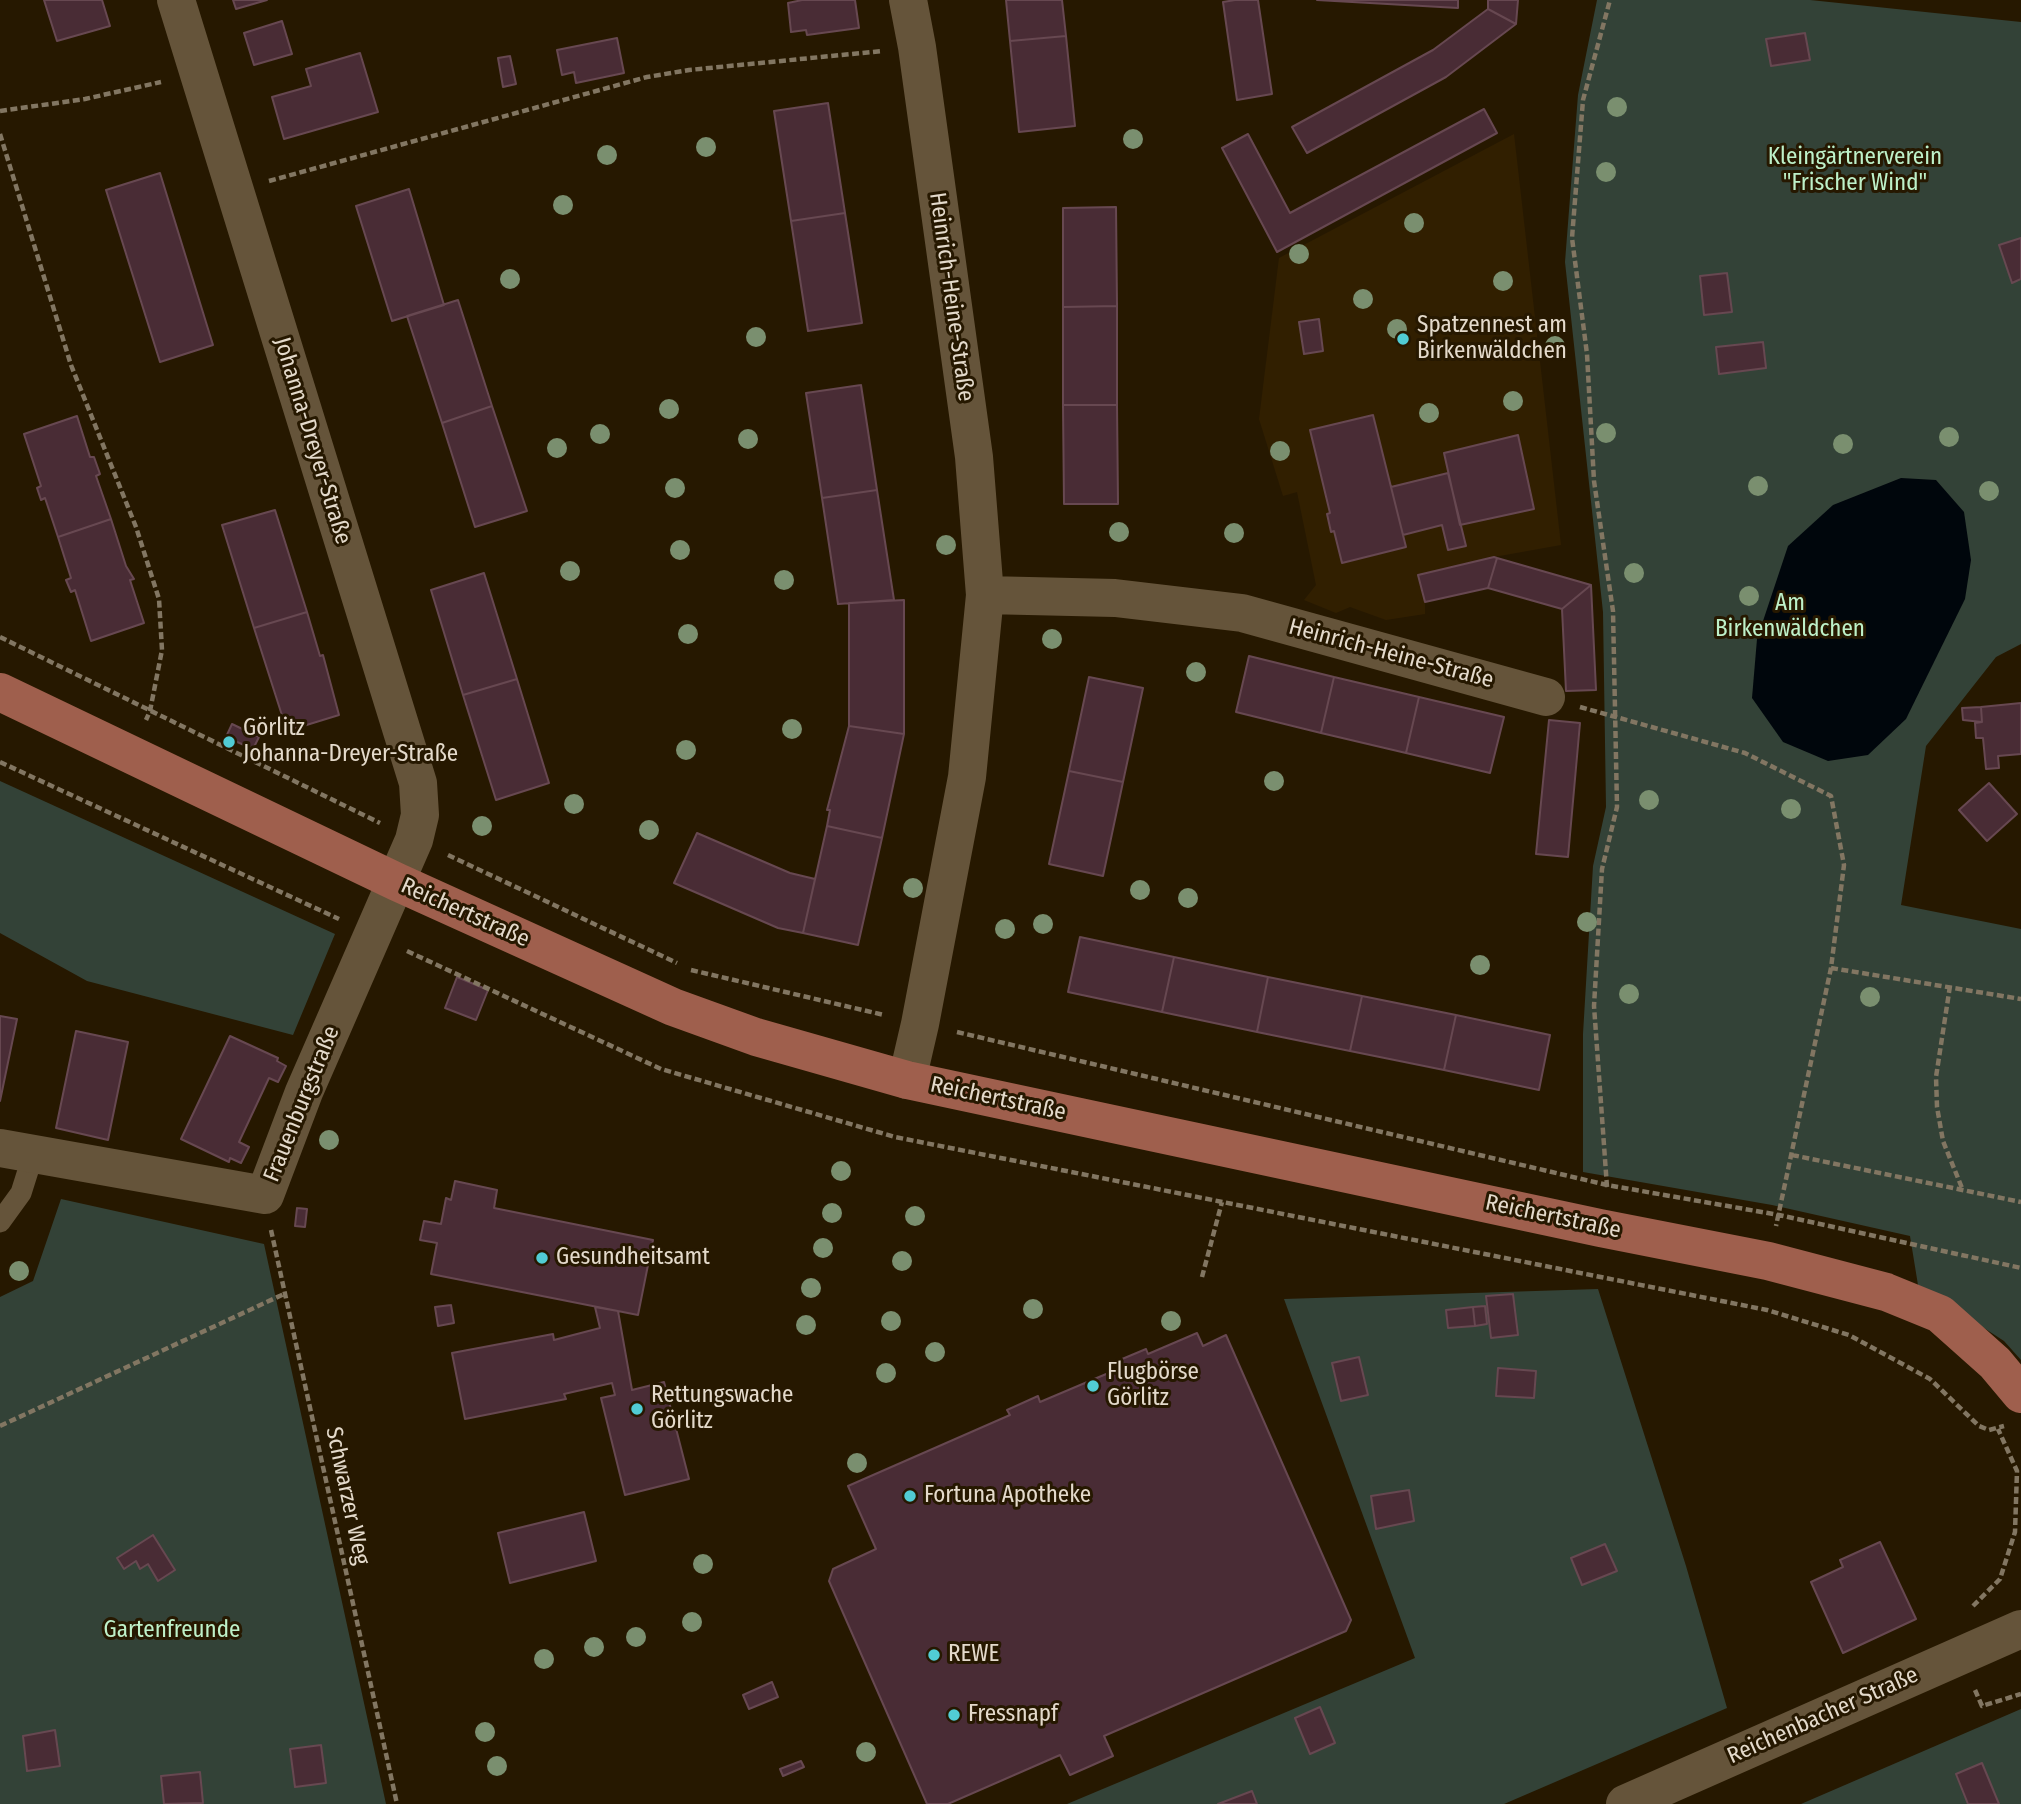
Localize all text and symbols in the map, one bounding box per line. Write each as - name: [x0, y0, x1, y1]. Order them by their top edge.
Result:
- park label: Kleingärtnerverein "Frischer Wind": [1768, 144, 1942, 198]
- street label: Heinrich-Heine-Straße: [923, 191, 979, 403]
- place label: Spatzennest am Birkenwäldchen: [1417, 312, 1567, 366]
- marker: Spatzennest am Birkenwäldchen: [1395, 331, 1411, 347]
- street label: Johanna-Dreyer-Straße: [267, 334, 357, 548]
- park label: Am Birkenwäldchen: [1715, 590, 1865, 644]
- street label: Heinrich-Heine-Straße: [1286, 613, 1496, 695]
- place label: Görlitz Johanna-Dreyer-Straße: [243, 715, 458, 769]
- marker: Görlitz Johanna-Dreyer-Straße: [221, 734, 237, 750]
- street label: Reichertstraße: [396, 872, 534, 954]
- street label: Frauenburgstraße: [258, 1022, 346, 1186]
- street label: Reichertstraße: [928, 1071, 1068, 1127]
- street label: Reichertstraße: [1483, 1189, 1623, 1245]
- place label: Gesundheitsamt: [556, 1244, 710, 1272]
- marker: Gesundheitsamt: [534, 1250, 550, 1266]
- place label: Flugbörse Görlitz: [1107, 1359, 1199, 1413]
- marker: Flugbörse Görlitz: [1085, 1378, 1101, 1394]
- place label: Rettungswache Görlitz: [651, 1382, 793, 1436]
- marker: Rettungswache Görlitz: [629, 1401, 645, 1417]
- street label: Schwarzer Weg: [319, 1425, 375, 1567]
- place label: Fortuna Apotheke: [924, 1482, 1091, 1510]
- marker: Fortuna Apotheke: [902, 1488, 918, 1504]
- park label: Gartenfreunde: [104, 1617, 240, 1645]
- place label: REWE: [948, 1641, 999, 1669]
- marker: REWE: [926, 1647, 942, 1663]
- street label: Reichenbacher Straße: [1723, 1661, 1923, 1771]
- place label: Fressnapf: [968, 1701, 1058, 1729]
- marker: Fressnapf: [946, 1707, 962, 1723]

